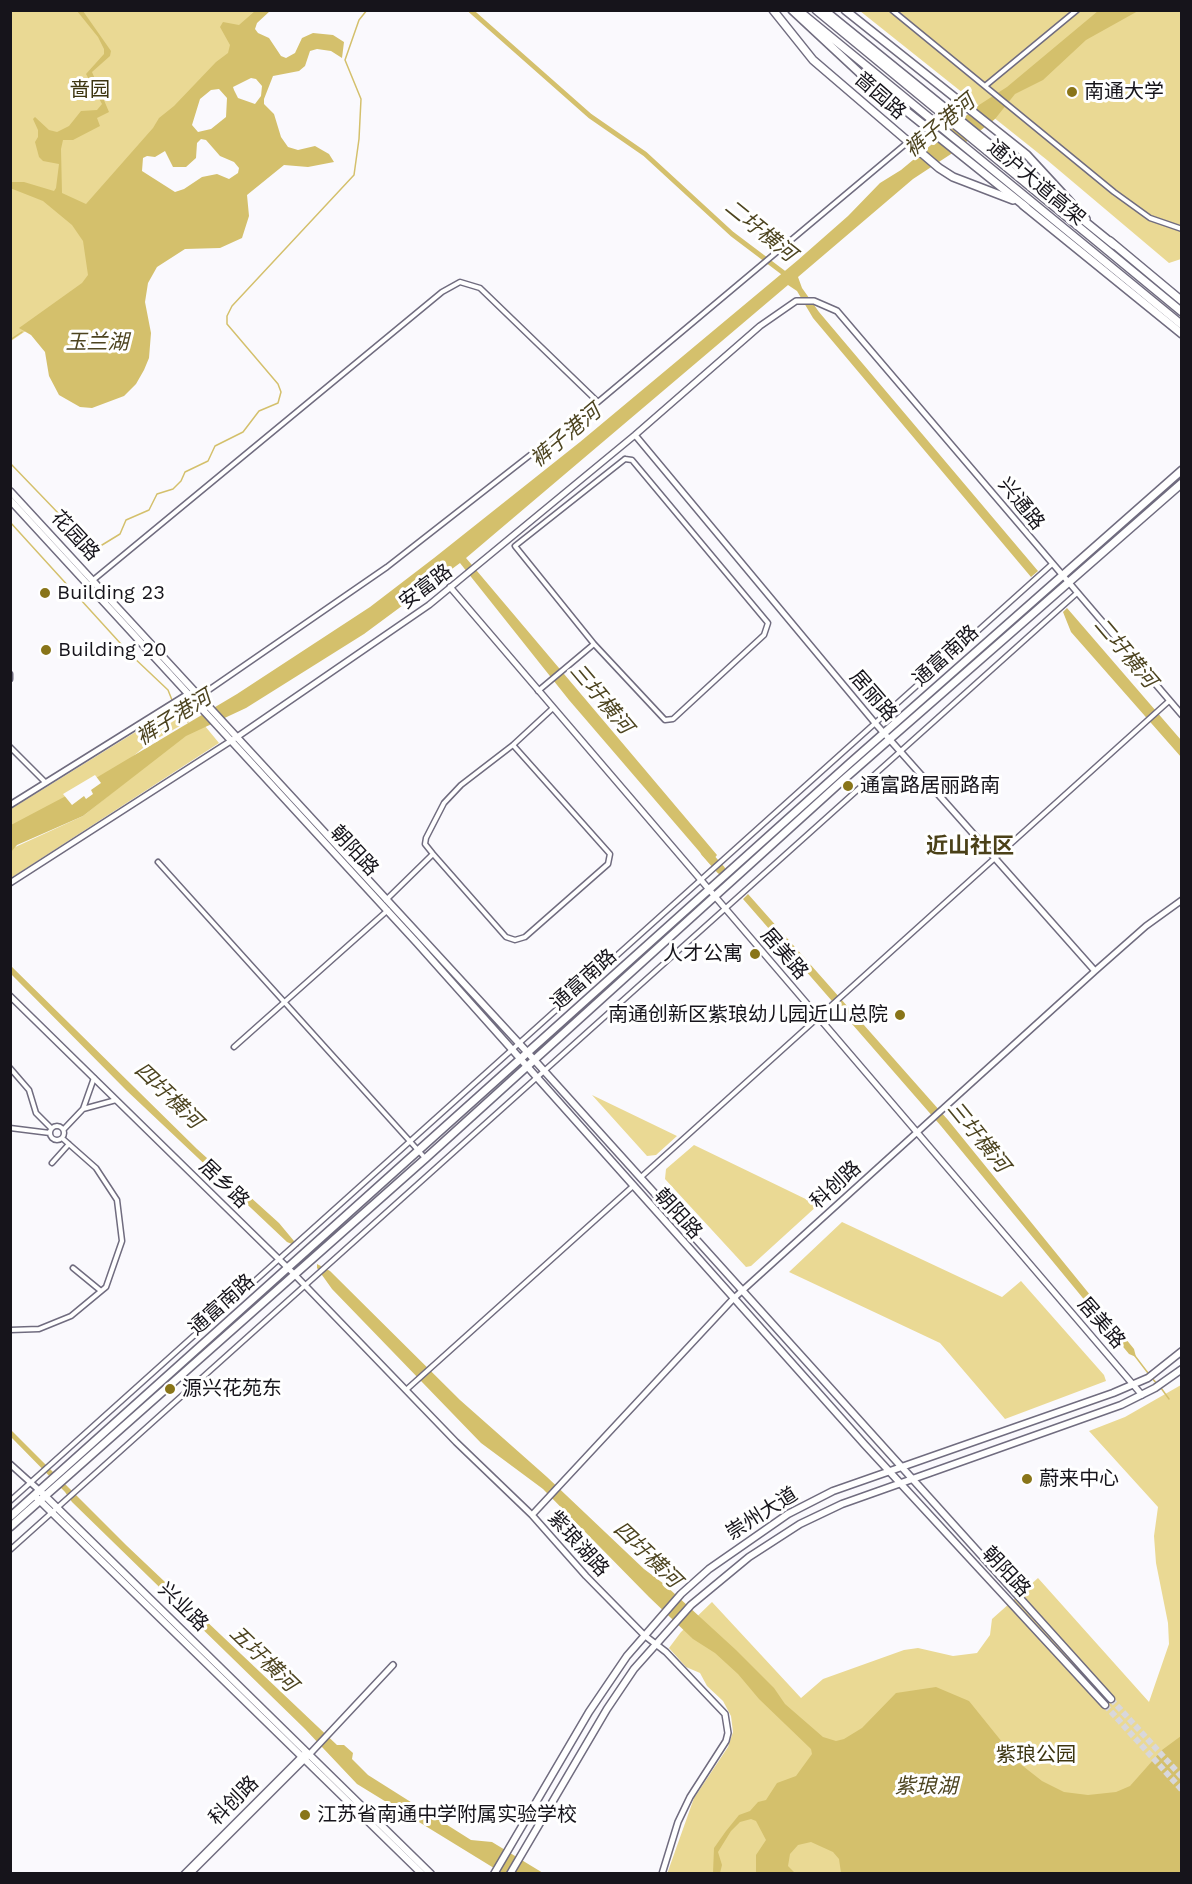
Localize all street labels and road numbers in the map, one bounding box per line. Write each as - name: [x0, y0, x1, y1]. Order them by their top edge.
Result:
- street label: 啬园路: [849, 67, 911, 125]
- street label: 通沪大道高架: [982, 135, 1090, 231]
- street label: 兴通路: [993, 473, 1049, 535]
- street label: 花园路: [46, 506, 104, 566]
- street label: 安富路: [395, 559, 457, 615]
- street label: 通富南路: [908, 620, 984, 692]
- street label: 居丽路: [844, 665, 902, 727]
- street label: 朝阳路: [325, 821, 383, 881]
- street label: 居美路: [755, 923, 813, 985]
- street label: 通富南路: [546, 944, 622, 1016]
- street label: 居乡路: [194, 1155, 254, 1213]
- street label: 科创路: [806, 1156, 866, 1214]
- street label: 朝阳路: [649, 1184, 707, 1244]
- street label: 通富南路: [184, 1269, 260, 1341]
- street label: 居美路: [1072, 1292, 1130, 1354]
- street label: 崇州大道: [722, 1483, 802, 1545]
- street label: 紫琅湖路: [542, 1506, 614, 1582]
- street label: 朝阳路: [977, 1542, 1035, 1602]
- street label: 兴业路: [153, 1578, 213, 1636]
- street label: 科创路: [204, 1771, 264, 1831]

